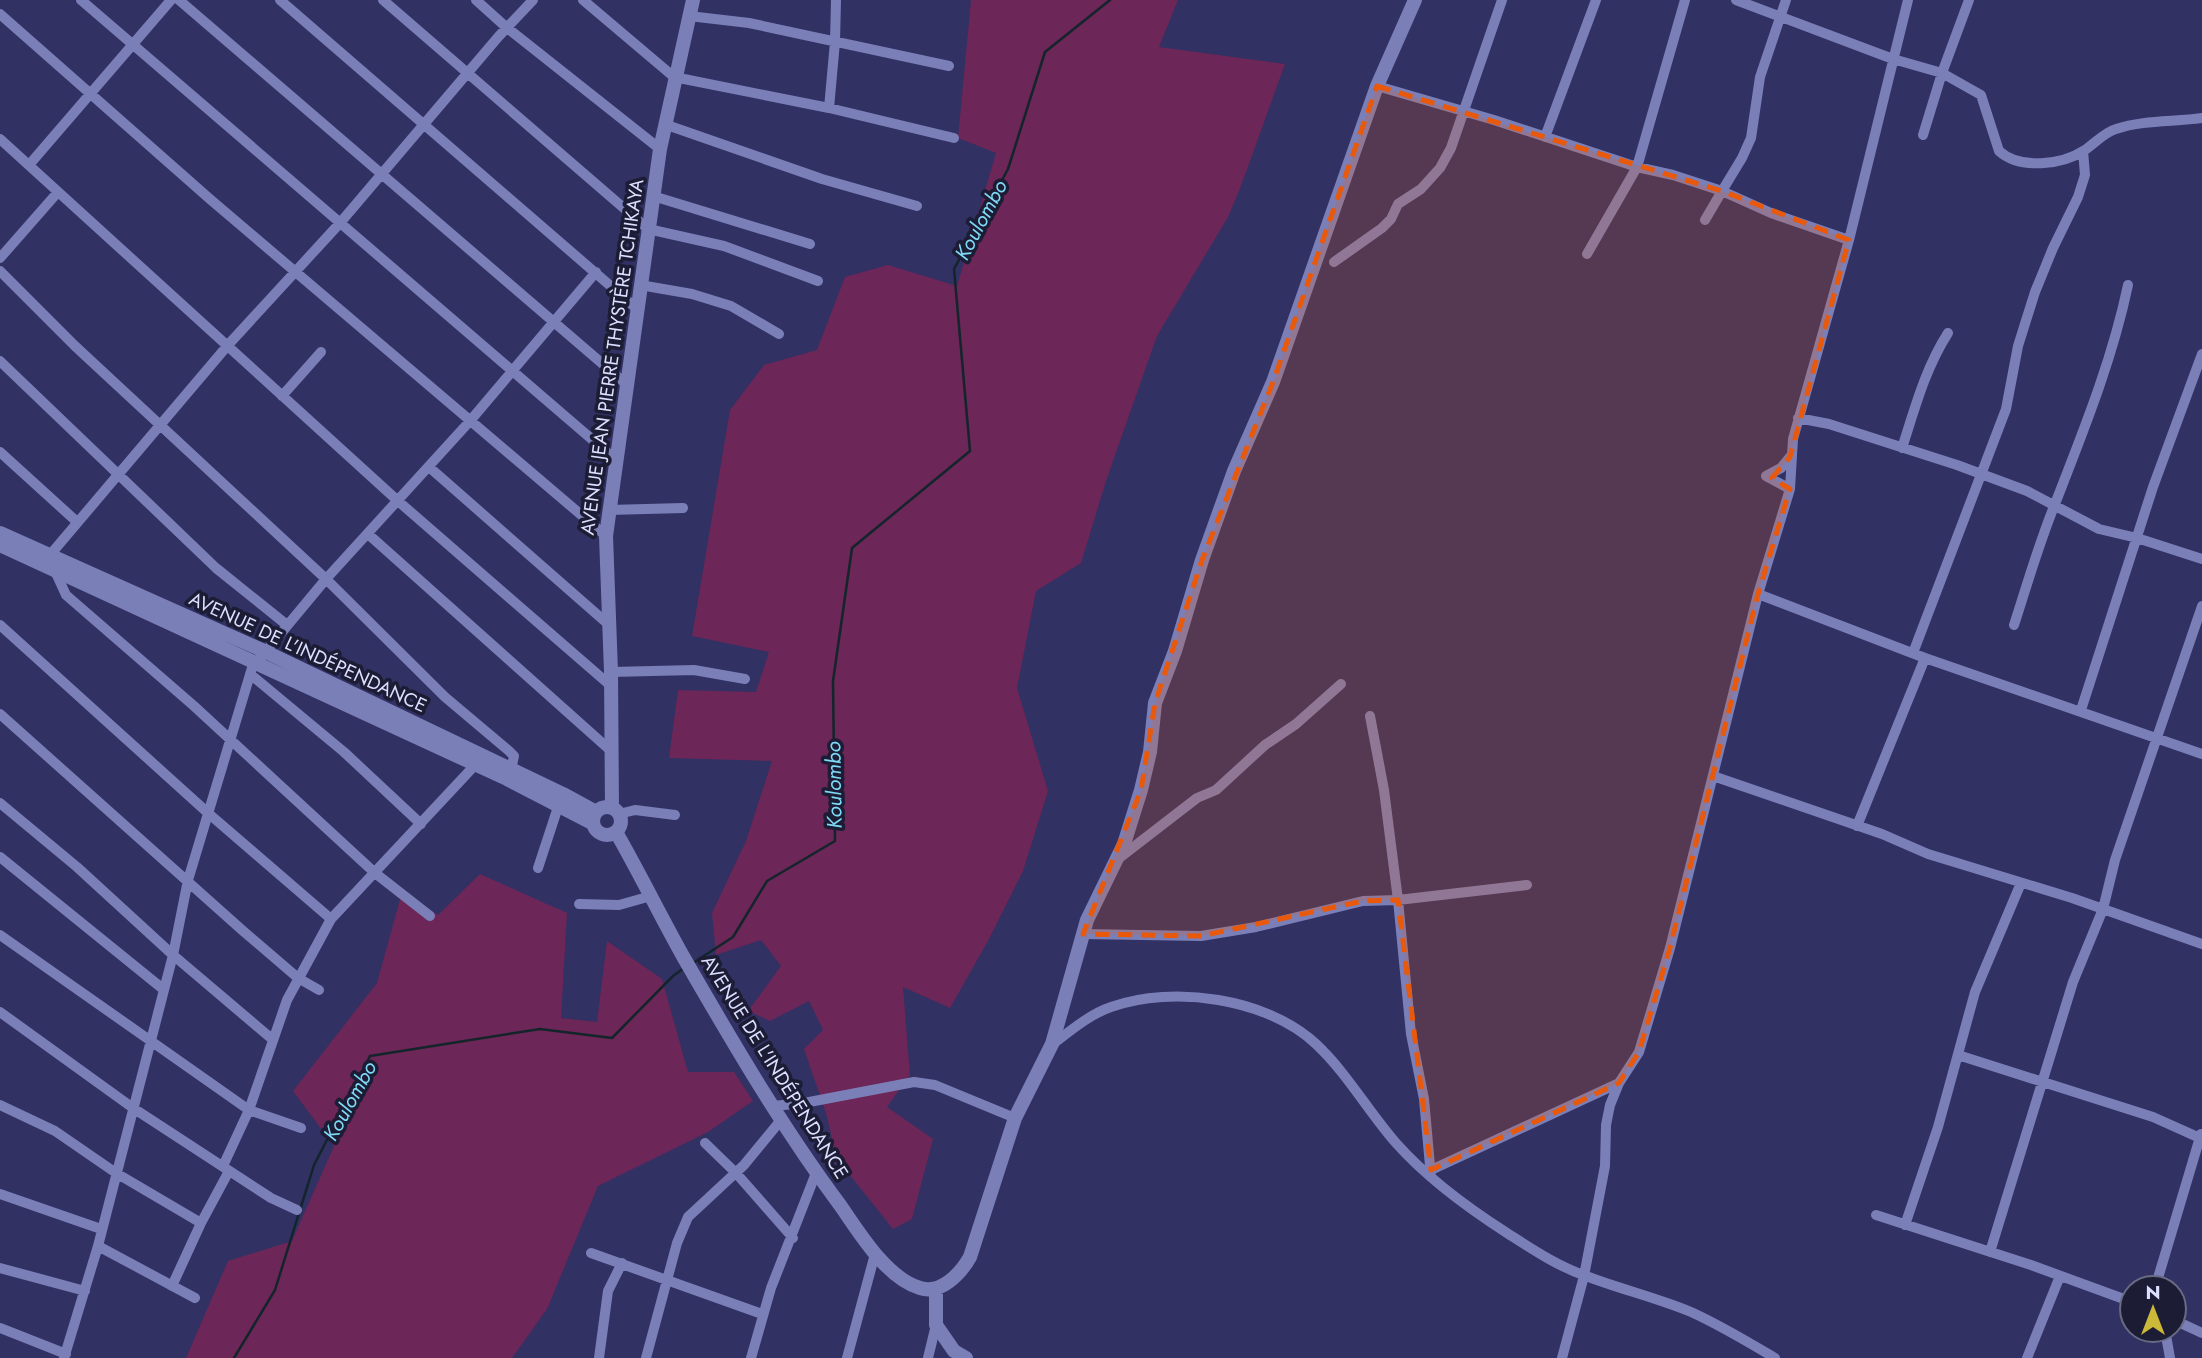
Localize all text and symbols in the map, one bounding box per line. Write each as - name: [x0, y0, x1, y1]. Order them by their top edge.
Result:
- water label: Koulombo: [947, 174, 1015, 266]
- street label: AVENUE JEAN PIERRE THYSTÈRE TCHIKAYA: [574, 177, 650, 537]
- street label: AVENUE DE L'INDÉPENDANCE: [185, 585, 431, 719]
- water label: Koulombo: [818, 741, 850, 829]
- street label: AVENUE DE L'INDÉPENDANCE: [695, 950, 855, 1184]
- water label: Koulombo: [316, 1056, 384, 1146]
- north arrow: [2118, 1274, 2188, 1344]
- text: N: [2145, 1279, 2161, 1306]

